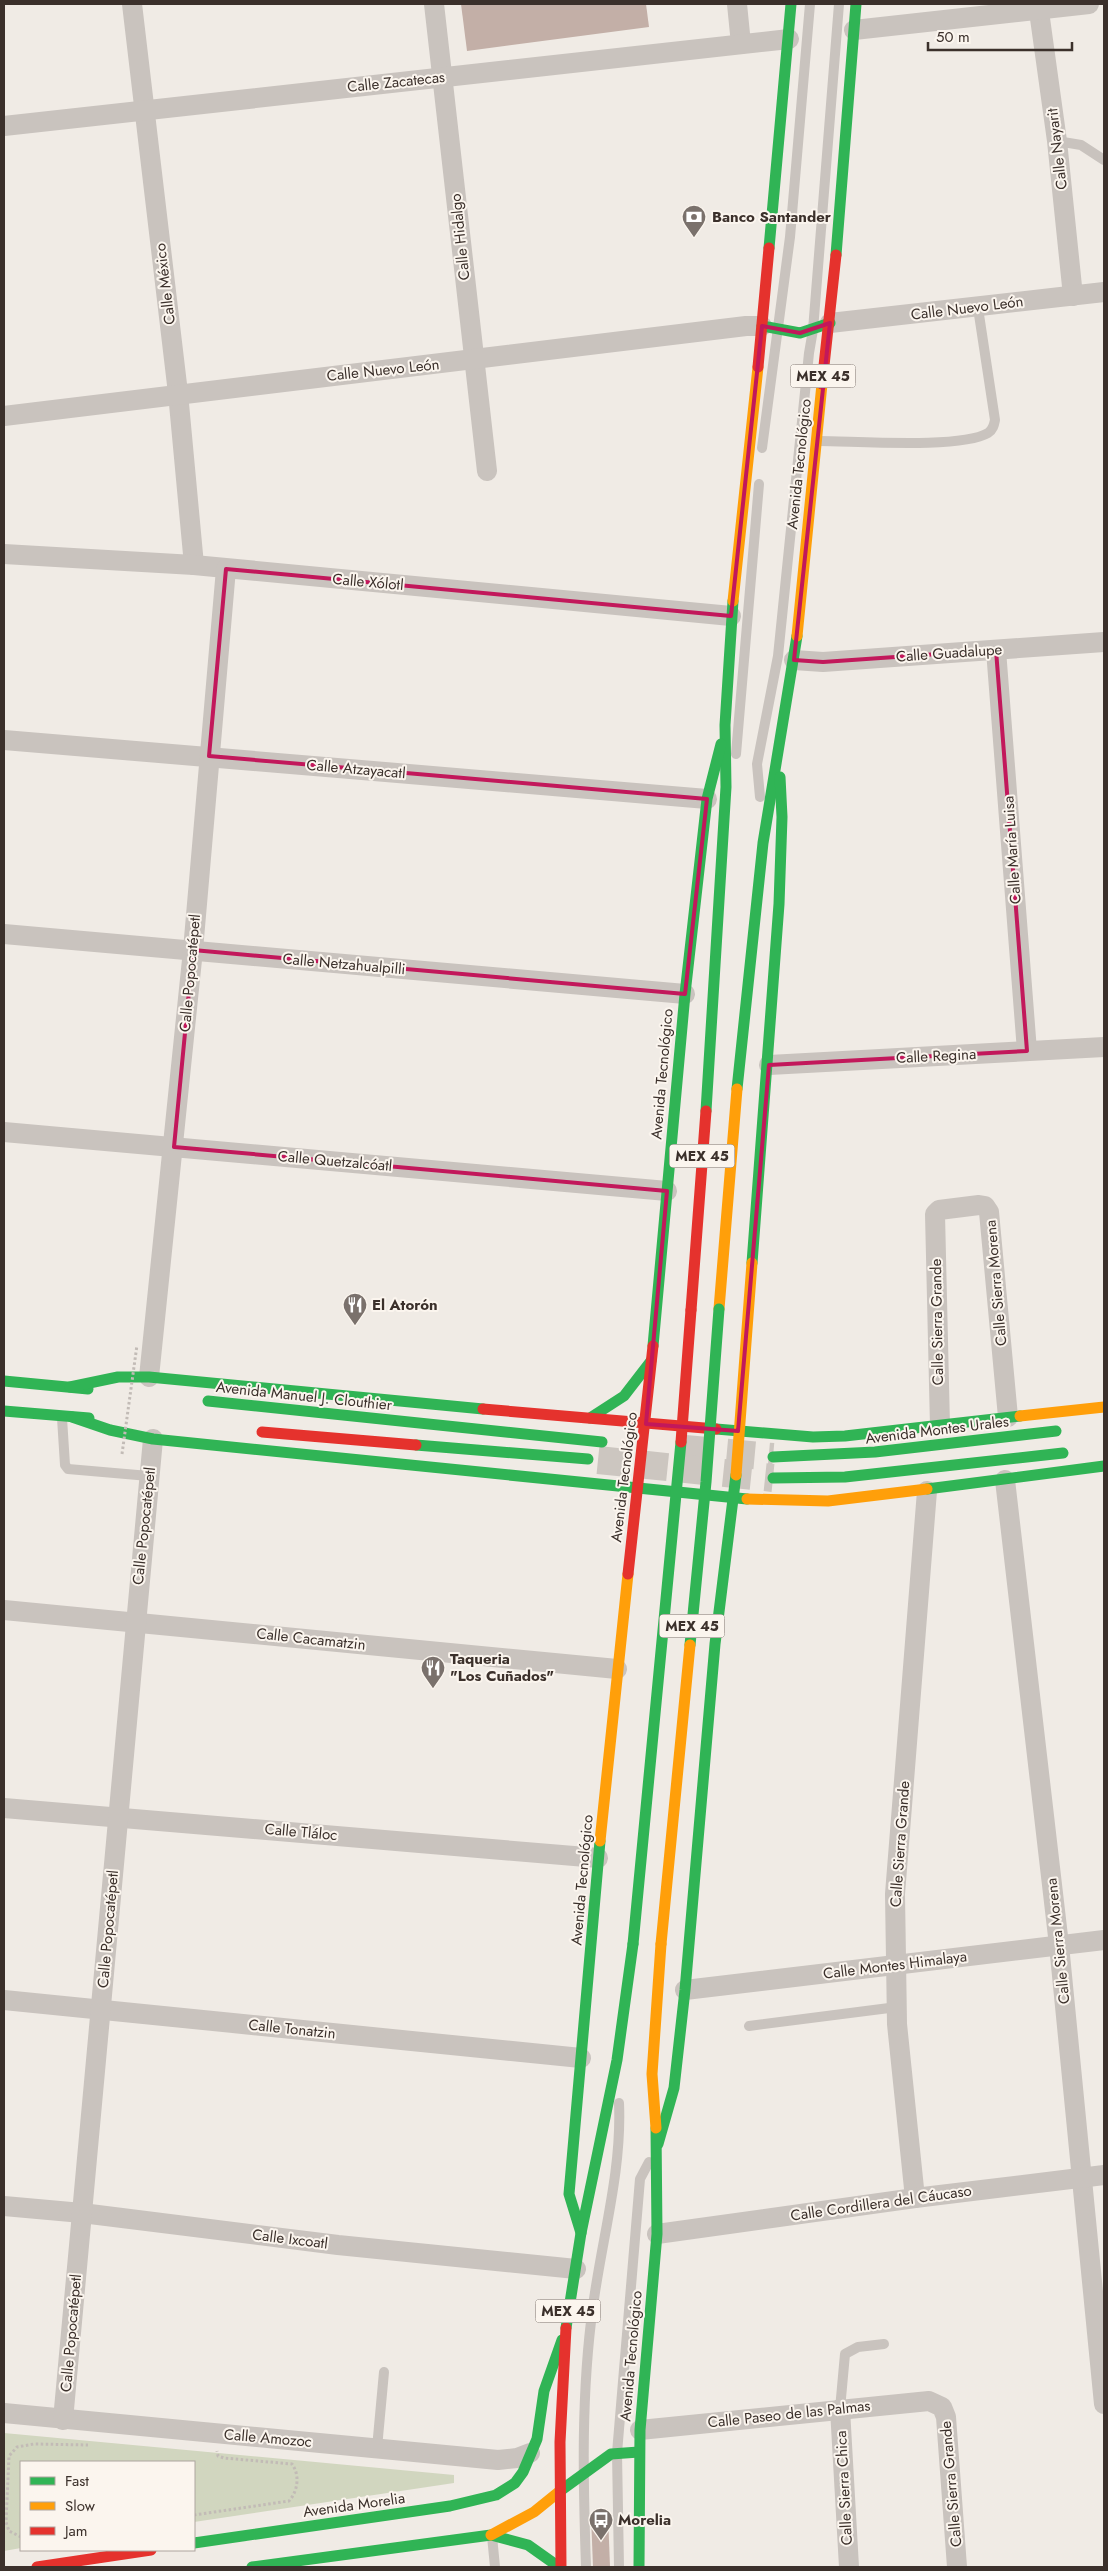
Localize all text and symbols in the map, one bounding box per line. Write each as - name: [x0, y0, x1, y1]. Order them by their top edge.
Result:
- scale bar: [928, 20, 1072, 52]
- text: 50 m: [936, 26, 970, 48]
- street label: Calle Zacatecas: [346, 66, 446, 98]
- street label: Calle Nayarit: [1041, 107, 1073, 191]
- street label: Calle Hidalgo: [445, 192, 475, 282]
- bank icon: Banco Santander: [681, 204, 707, 238]
- place label: Banco Santander: [712, 206, 832, 228]
- street label: Calle México: [149, 242, 181, 326]
- street label: Calle Nuevo León: [909, 290, 1025, 326]
- street label: Calle Nuevo León: [326, 353, 440, 387]
- road number: MEX 45: [790, 364, 856, 388]
- street label: Avenida Tecnológico: [781, 398, 817, 530]
- street label: Calle Xólotl: [331, 568, 405, 596]
- street label: Calle Guadalupe: [895, 638, 1003, 668]
- street label: Calle Atzayacatl: [306, 754, 406, 784]
- street label: Calle María Luisa: [997, 795, 1027, 905]
- street label: Calle Popocatépetl: [174, 913, 206, 1033]
- street label: Calle Netzahualpilli: [282, 948, 406, 980]
- street label: Avenida Tecnológico: [645, 1008, 679, 1140]
- street label: Calle Regina: [895, 1043, 977, 1069]
- road number: MEX 45: [670, 1144, 734, 1168]
- street label: Calle Quetzalcóatl: [277, 1145, 393, 1177]
- street label: Calle Sierra Morena: [980, 1219, 1012, 1347]
- street label: Calle Sierra Grande: [925, 1258, 949, 1385]
- restaurant icon: El Atorón: [342, 1292, 368, 1326]
- place label: El Atorón: [372, 1294, 438, 1316]
- street label: Avenida Manuel J. Clouthier: [215, 1376, 394, 1416]
- street label: Avenida Montes Urales: [864, 1410, 1010, 1450]
- street label: Avenida Tecnológico: [605, 1411, 643, 1543]
- street label: Calle Popocatépetl: [127, 1466, 161, 1586]
- road number: MEX 45: [660, 1614, 724, 1638]
- street label: Calle Cacamatzin: [255, 1622, 367, 1656]
- place label: Taqueria "Los Cuñados": [450, 1648, 554, 1687]
- restaurant icon: Taqueria "Los Cuñados": [420, 1655, 446, 1689]
- street label: Calle Sierra Grande: [885, 1780, 915, 1908]
- street label: Avenida Tecnológico: [565, 1814, 599, 1946]
- street label: Calle Tláloc: [264, 1818, 338, 1846]
- street label: Calle Popocatépetl: [92, 1869, 124, 1989]
- street label: Calle Sierra Morena: [1040, 1877, 1076, 2005]
- street label: Calle Montes Himalaya: [822, 1945, 968, 1985]
- street label: Calle Tonatzin: [247, 2013, 337, 2045]
- street label: Calle Cordillera del Cáucaso: [789, 2179, 973, 2227]
- street label: Calle Ixcoatl: [251, 2223, 329, 2255]
- street label: Calle Popocatépetl: [55, 2273, 87, 2393]
- street label: Avenida Tecnológico: [614, 2290, 648, 2422]
- road number: MEX 45: [536, 2300, 600, 2322]
- street label: Calle Paseo de las Palmas: [707, 2395, 871, 2433]
- street label: Calle Sierra Grande: [935, 2420, 967, 2548]
- street label: Calle Amozoc: [223, 2423, 313, 2453]
- street label: Calle Sierra Chica: [830, 2430, 858, 2546]
- legend: [20, 2461, 195, 2551]
- text: Fast: [65, 2470, 89, 2492]
- street label: Avenida Morelia: [302, 2487, 406, 2523]
- text: Slow: [65, 2495, 96, 2517]
- bus stop icon: Morelia: [588, 2507, 614, 2541]
- place label: Morelia: [618, 2509, 671, 2531]
- text: Jam: [63, 2520, 88, 2542]

